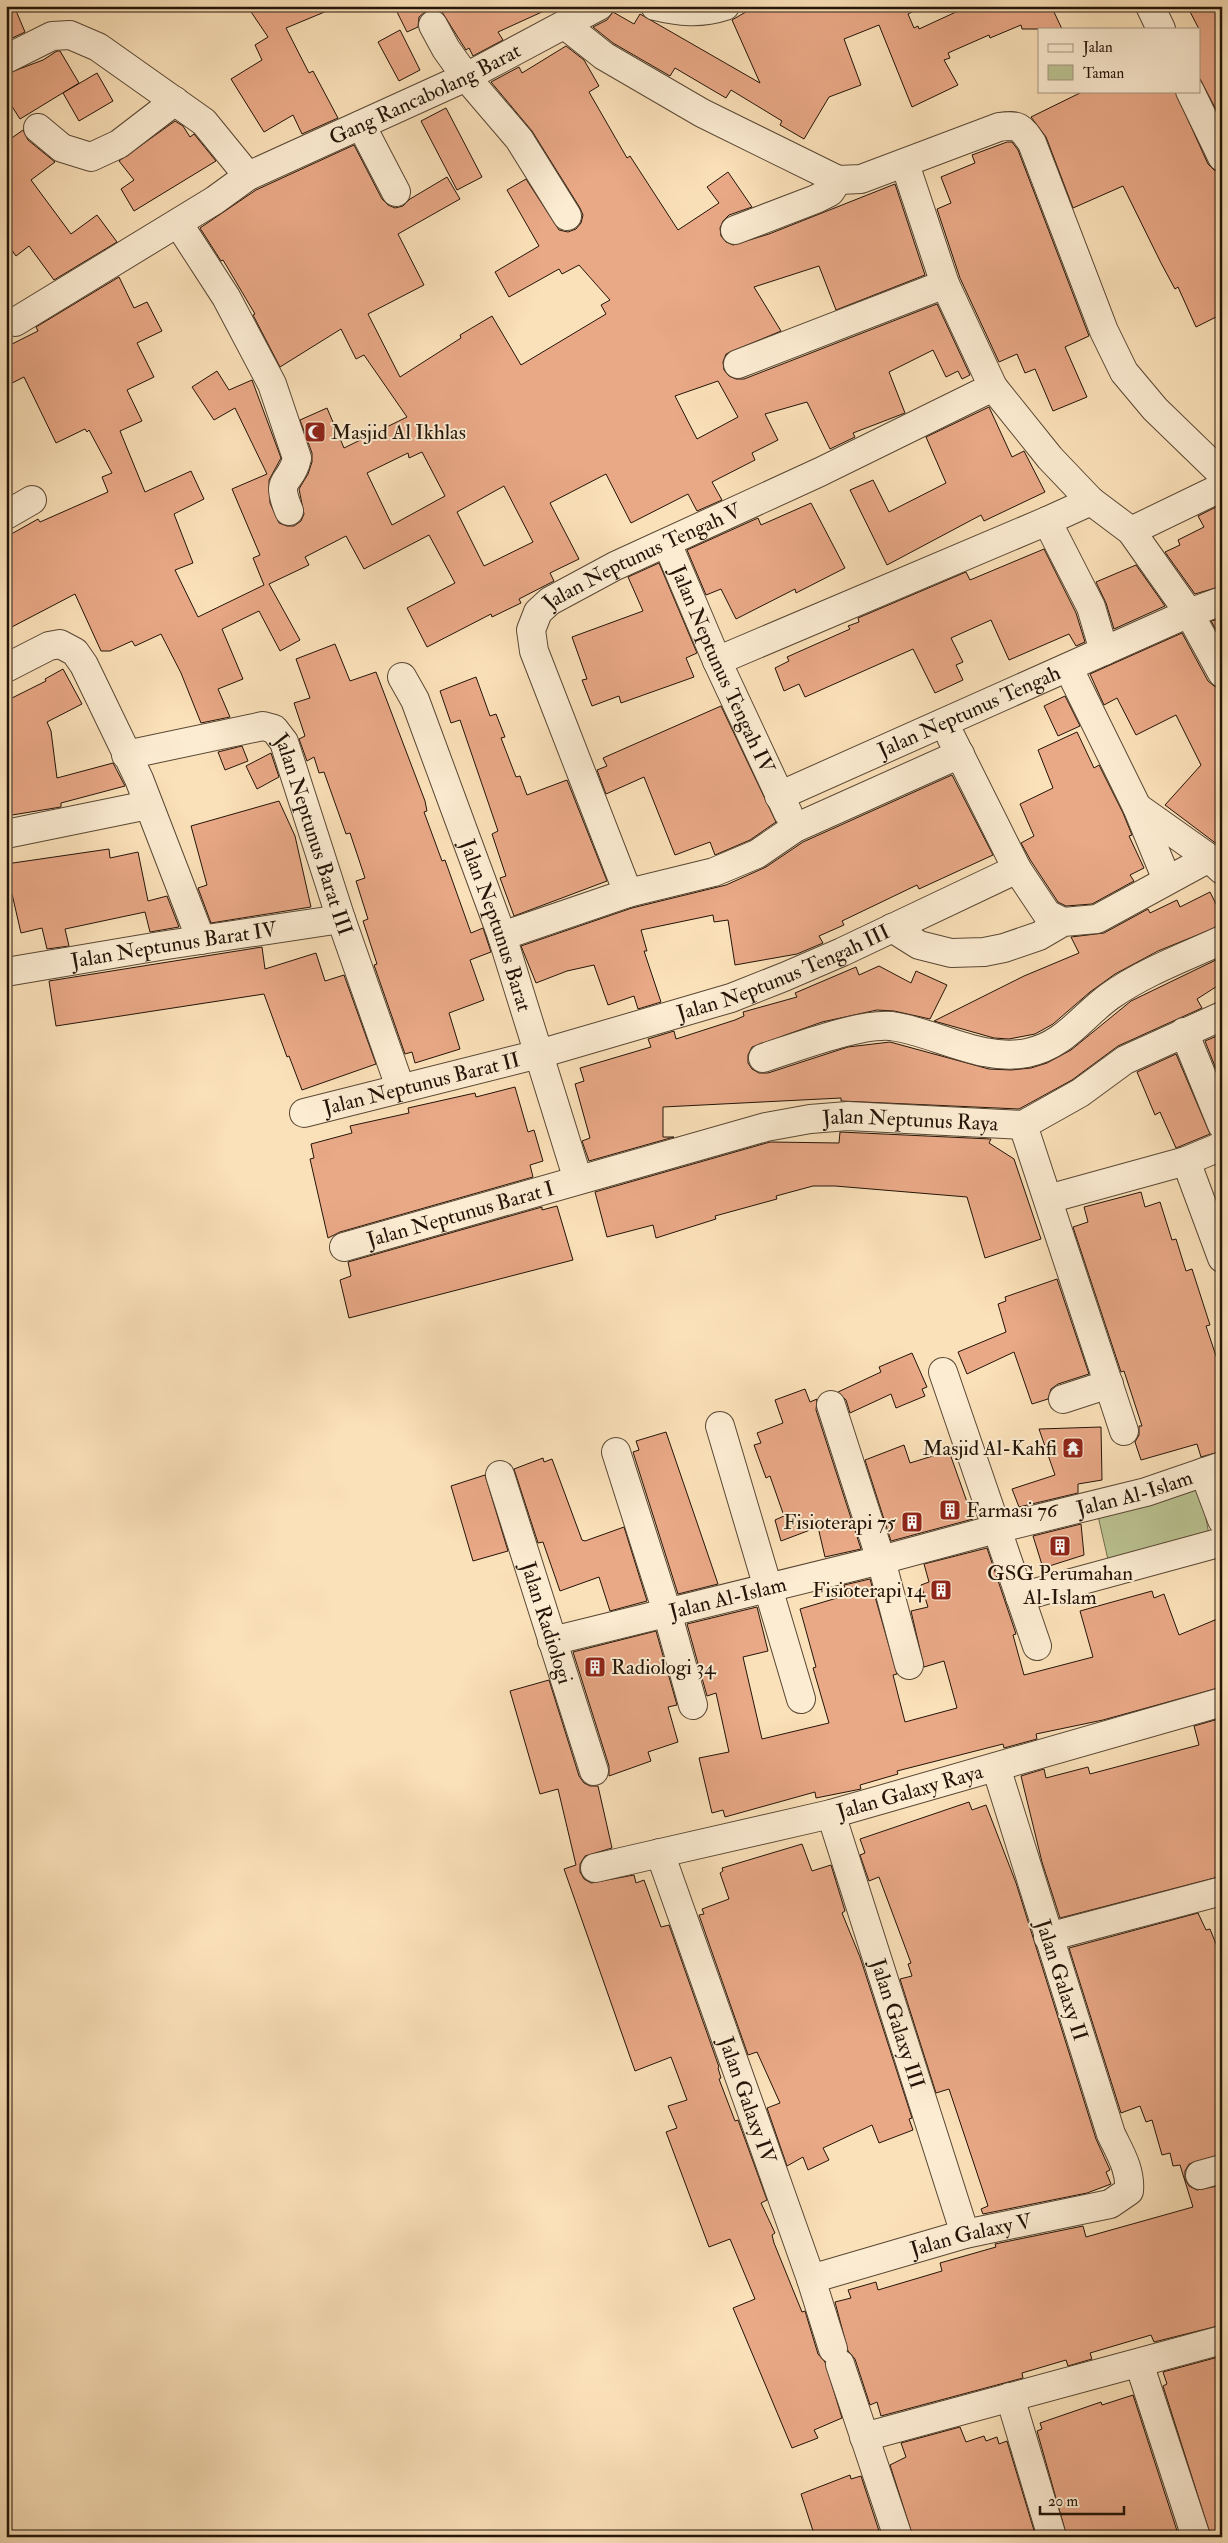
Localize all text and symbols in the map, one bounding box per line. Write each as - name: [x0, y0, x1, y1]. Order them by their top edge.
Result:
- legend: [1038, 28, 1200, 92]
- street label: Gang Rancabolang Barat: [325, 37, 526, 151]
- text: Jalan: [1082, 38, 1113, 58]
- text: Taman: [1083, 64, 1124, 83]
- place label: Masjid Al Ikhlas: [331, 419, 466, 446]
- mosque icon: Masjid Al Ikhlas: [303, 420, 327, 444]
- street label: Jalan Neptunus Tengah V: [536, 497, 746, 616]
- street label: Jalan Neptunus Tengah IV: [664, 561, 781, 779]
- street label: Jalan Neptunus Tengah: [873, 659, 1065, 765]
- street label: Jalan Neptunus Barat III: [267, 727, 359, 939]
- street label: Jalan Neptunus Barat: [453, 835, 538, 1015]
- street label: Jalan Neptunus Barat IV: [68, 916, 280, 975]
- street label: Jalan Neptunus Tengah III: [673, 918, 894, 1027]
- street label: Jalan Neptunus Barat II: [319, 1046, 523, 1122]
- street label: Jalan Neptunus Raya: [821, 1103, 999, 1138]
- street label: Jalan Neptunus Barat I: [363, 1175, 557, 1254]
- place label: Masjid Al-Kahfi: [922, 1435, 1057, 1462]
- temple icon: Masjid Al-Kahfi: [1061, 1436, 1085, 1460]
- street label: Jalan Al-Islam: [1073, 1464, 1196, 1523]
- place label: Farmasi 76: [966, 1497, 1059, 1524]
- building icon: Farmasi 76: [938, 1498, 962, 1522]
- place label: Fisioterapi 75: [783, 1509, 897, 1536]
- building icon: Fisioterapi 75: [900, 1510, 924, 1534]
- building icon: GSG Perumahan Al-Islam: [1048, 1534, 1072, 1558]
- street label: Jalan Radiologi: [514, 1557, 579, 1688]
- place label: GSG Perumahan Al-Islam: [987, 1560, 1133, 1611]
- street label: Jalan Al-Islam: [666, 1571, 789, 1626]
- place label: Fisioterapi 14: [812, 1577, 927, 1604]
- building icon: Fisioterapi 14: [929, 1578, 953, 1602]
- place label: Radiologi 34: [611, 1654, 717, 1681]
- building icon: Radiologi 34: [583, 1655, 607, 1679]
- street label: Jalan Galaxy Raya: [833, 1758, 986, 1826]
- street label: Jalan Galaxy II: [1029, 1915, 1094, 2044]
- street label: Jalan Galaxy III: [864, 1954, 931, 2092]
- street label: Jalan Galaxy IV: [712, 2032, 782, 2168]
- street label: Jalan Galaxy V: [906, 2207, 1035, 2264]
- scale bar: [1040, 2483, 1124, 2515]
- text: 20 m: [1048, 2492, 1078, 2511]

